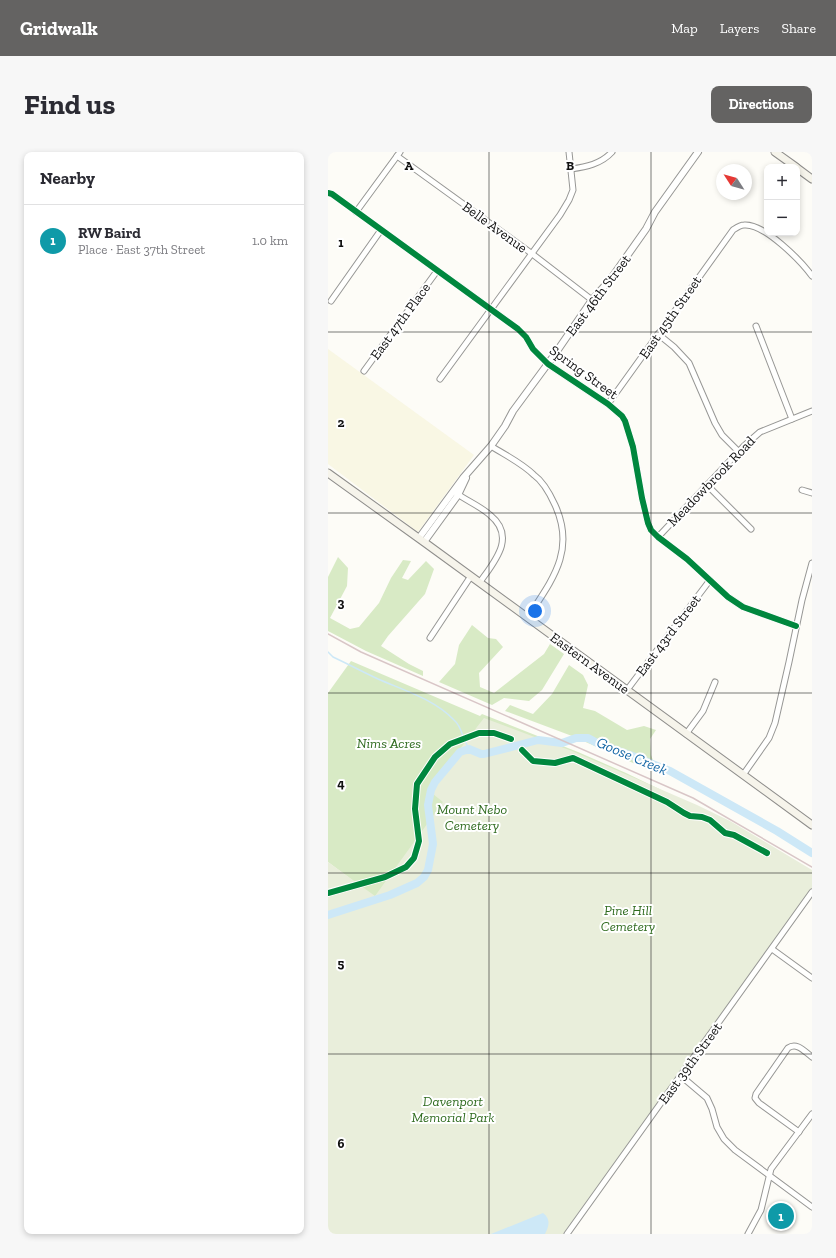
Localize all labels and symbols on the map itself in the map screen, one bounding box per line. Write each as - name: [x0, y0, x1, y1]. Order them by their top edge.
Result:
- text: A: [405, 158, 414, 173]
- text: B: [566, 158, 574, 173]
- north arrow: [716, 164, 752, 200]
- street label: Belle Avenue: [459, 198, 531, 257]
- text: 1: [338, 235, 344, 250]
- street label: East 46th Street: [562, 251, 635, 339]
- street label: East 45th Street: [636, 272, 706, 362]
- street label: East 47th Place: [367, 279, 434, 363]
- street label: Spring Street: [546, 342, 622, 403]
- text: 2: [338, 415, 345, 430]
- street label: Meadowbrook Road: [664, 432, 759, 530]
- street label: East 43rd Street: [632, 591, 705, 679]
- text: 3: [338, 595, 345, 610]
- your location: [525, 601, 545, 621]
- street label: Eastern Avenue: [547, 629, 633, 698]
- water label: Goose Creek: [594, 733, 670, 779]
- park label: Nims Acres: [357, 735, 421, 752]
- text: 4: [337, 776, 345, 791]
- park label: Mount Nebo Cemetery: [437, 801, 508, 834]
- park label: Pine Hill Cemetery: [601, 902, 656, 935]
- text: 5: [338, 956, 345, 971]
- street label: East 39th Street: [655, 1019, 726, 1107]
- park label: Davenport Memorial Park: [411, 1093, 495, 1126]
- text: 6: [338, 1136, 345, 1151]
- pin: 1: [768, 1201, 794, 1231]

